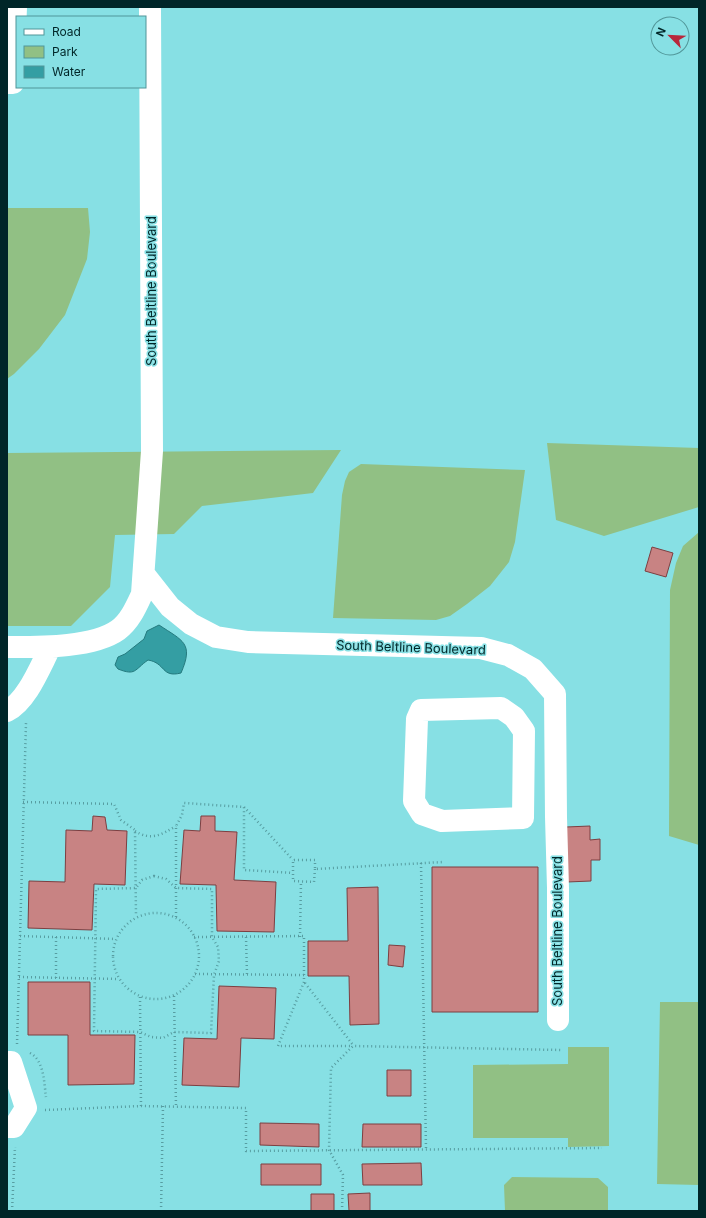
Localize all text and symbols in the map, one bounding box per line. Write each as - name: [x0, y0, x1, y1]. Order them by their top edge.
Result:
- legend: [16, 16, 146, 88]
- north arrow: [650, 16, 690, 56]
- text: Road: [52, 24, 81, 39]
- text: N: [653, 25, 669, 39]
- text: Park: [52, 44, 78, 59]
- text: Water: [52, 64, 86, 79]
- street label: South Beltline Boulevard: [143, 216, 159, 366]
- street label: South Beltline Boulevard: [336, 636, 486, 658]
- street label: South Beltline Boulevard: [549, 856, 565, 1006]

